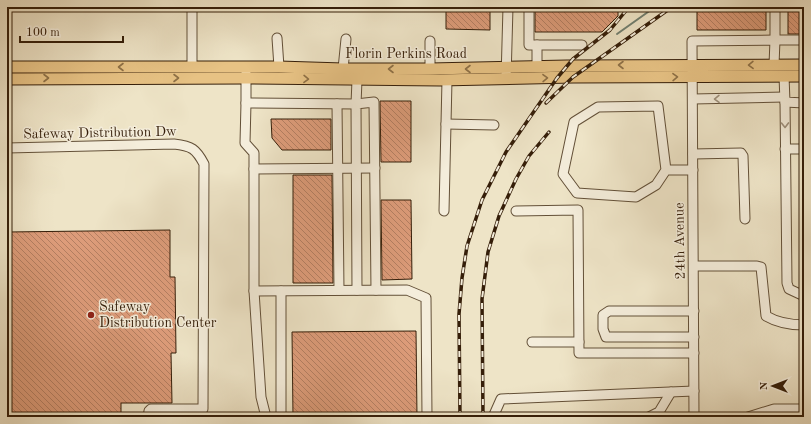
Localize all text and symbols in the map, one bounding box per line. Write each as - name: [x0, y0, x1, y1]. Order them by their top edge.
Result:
- scale bar: [20, 18, 123, 44]
- text: 100 m: [26, 27, 60, 39]
- street label: Florin Perkins Road: [345, 47, 467, 61]
- one-way arrow: [618, 61, 624, 69]
- one-way arrow: [748, 61, 754, 69]
- one-way arrow: [118, 63, 124, 71]
- one-way arrow: [465, 64, 471, 73]
- one-way arrow: [388, 65, 394, 73]
- one-way arrow: [672, 73, 678, 81]
- one-way arrow: [43, 74, 49, 83]
- one-way arrow: [173, 74, 179, 82]
- one-way arrow: [542, 74, 548, 82]
- one-way arrow: [303, 75, 309, 83]
- one-way arrow: [714, 94, 720, 103]
- one-way arrow: [781, 122, 789, 128]
- street label: Safeway Distribution Dw: [23, 125, 177, 141]
- street label: 24th Avenue: [672, 202, 688, 280]
- place label: Safeway Distribution Center: [99, 300, 217, 330]
- marker: Safeway Distribution Center: [86, 310, 96, 320]
- north arrow: [753, 366, 793, 406]
- text: N: [759, 381, 770, 390]

